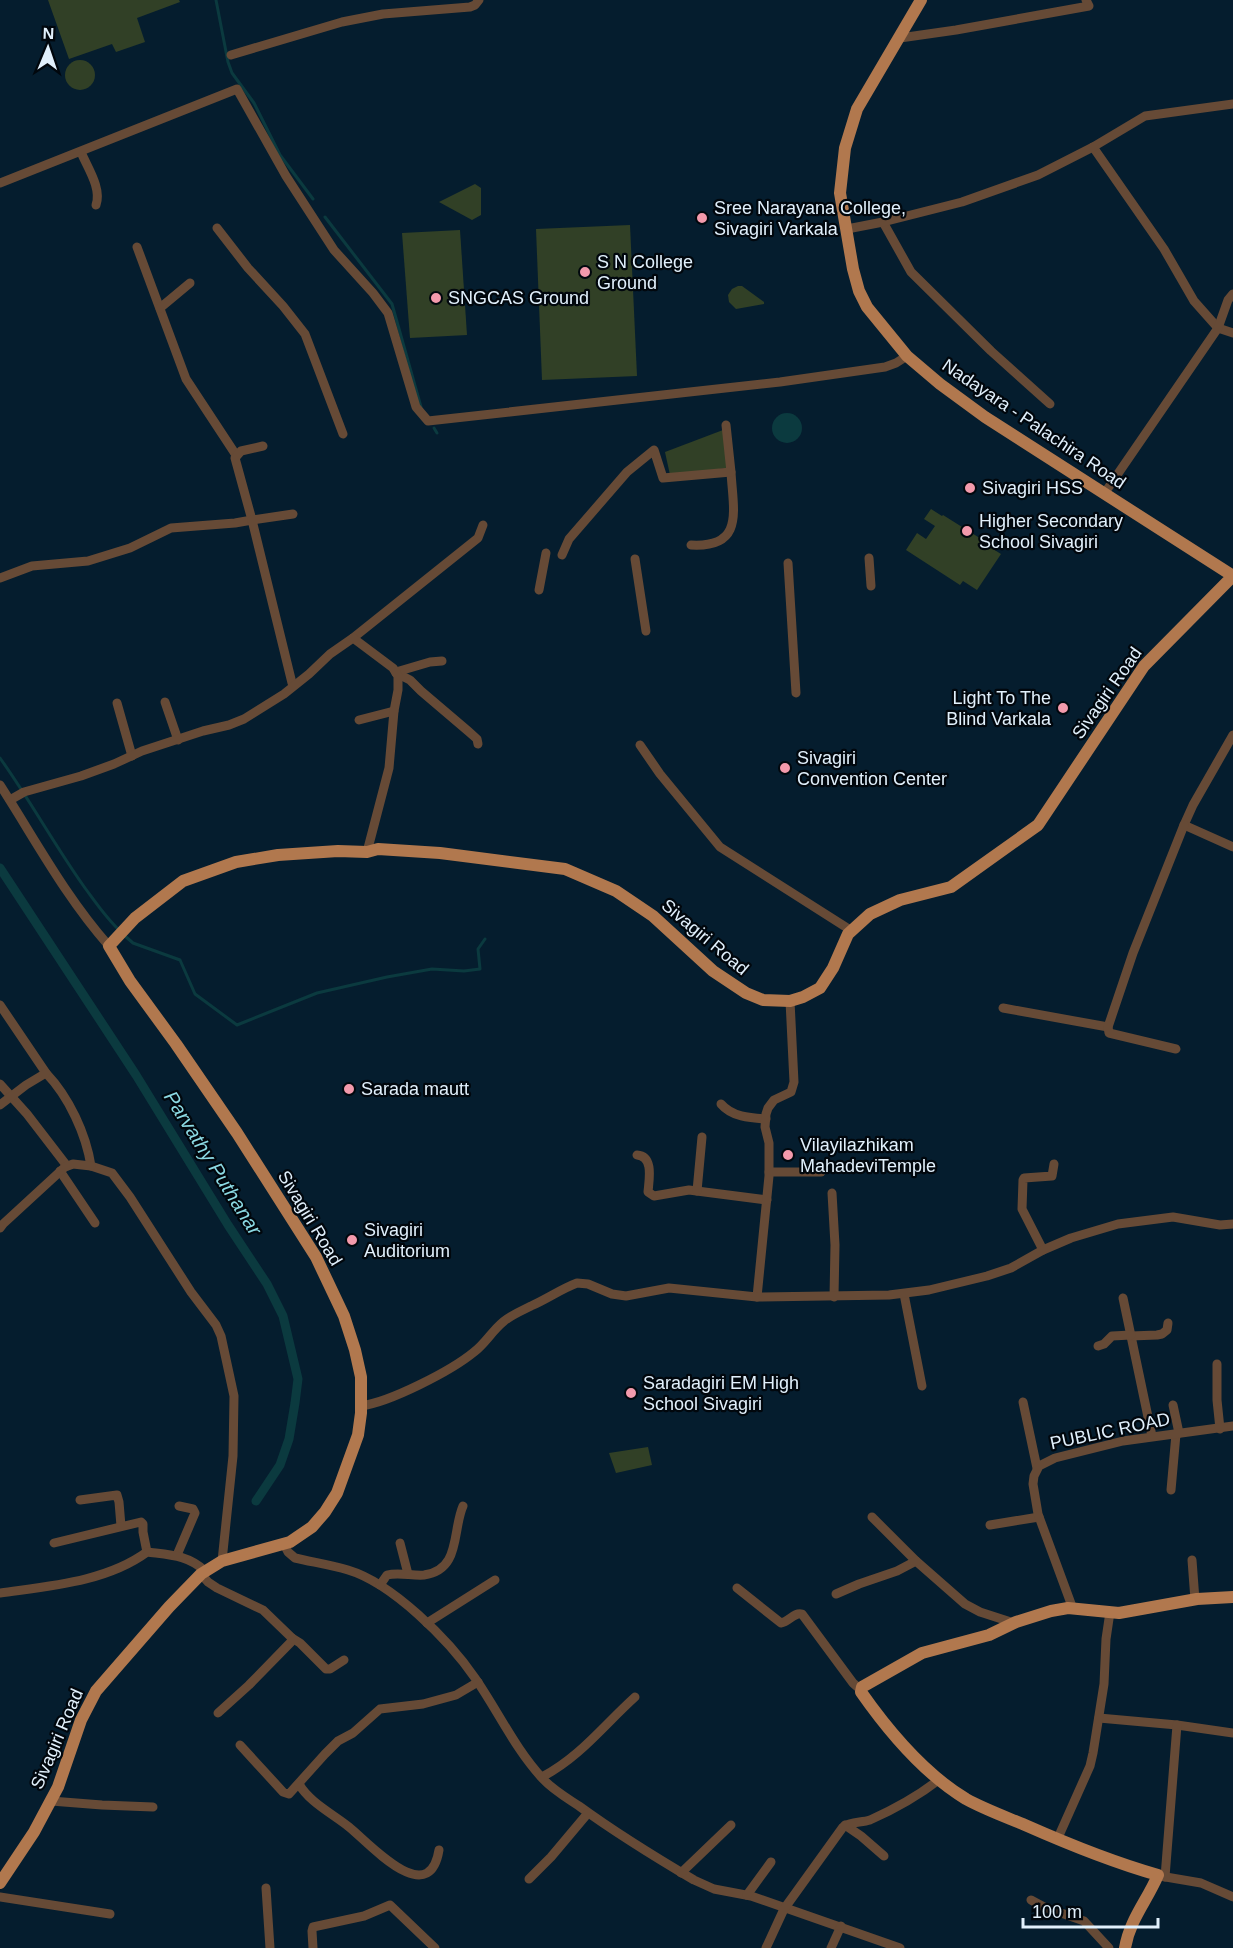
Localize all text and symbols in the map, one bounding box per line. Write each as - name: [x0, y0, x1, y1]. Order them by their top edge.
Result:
- north arrow: [18, 18, 78, 78]
- text: N: [42, 25, 55, 42]
- place label: Sree Narayana College, Sivagiri Varkala: [714, 198, 906, 239]
- marker: Sree Narayana College, Sivagiri Varkala: [695, 211, 709, 225]
- place label: S N College Ground: [597, 252, 693, 293]
- marker: S N College Ground: [578, 265, 592, 279]
- place label: SNGCAS Ground: [448, 288, 589, 308]
- marker: SNGCAS Ground: [429, 291, 443, 305]
- street label: Nadayara - Palachira Road: [938, 355, 1130, 493]
- place label: Sivagiri HSS: [982, 478, 1083, 498]
- marker: Sivagiri HSS: [963, 481, 977, 495]
- place label: Higher Secondary School Sivagiri: [979, 511, 1123, 552]
- marker: Higher Secondary School Sivagiri: [960, 524, 974, 538]
- street label: Sivagiri Road: [1068, 643, 1146, 743]
- place label: Light To The Blind Varkala: [946, 688, 1052, 729]
- marker: Light To The Blind Varkala: [1056, 701, 1070, 715]
- place label: Sivagiri Convention Center: [797, 748, 947, 789]
- marker: Sivagiri Convention Center: [778, 761, 792, 775]
- street label: Sivagiri Road: [658, 895, 752, 979]
- place label: Sarada mautt: [361, 1079, 469, 1099]
- marker: Sarada mautt: [342, 1082, 356, 1096]
- water label: Parvathy Puthanar: [160, 1087, 267, 1240]
- place label: Vilayilazhikam MahadeviTemple: [800, 1135, 936, 1176]
- marker: Vilayilazhikam MahadeviTemple: [781, 1148, 795, 1162]
- street label: Sivagiri Road: [274, 1167, 346, 1269]
- place label: Sivagiri Auditorium: [364, 1220, 450, 1261]
- marker: Sivagiri Auditorium: [345, 1233, 359, 1247]
- place label: Saradagiri EM High School Sivagiri: [643, 1373, 799, 1414]
- marker: Saradagiri EM High School Sivagiri: [624, 1386, 638, 1400]
- street label: PUBLIC ROAD: [1048, 1409, 1172, 1453]
- street label: Sivagiri Road: [27, 1686, 87, 1792]
- scale bar: [1023, 1891, 1158, 1929]
- text: 100 m: [1032, 1902, 1082, 1922]

